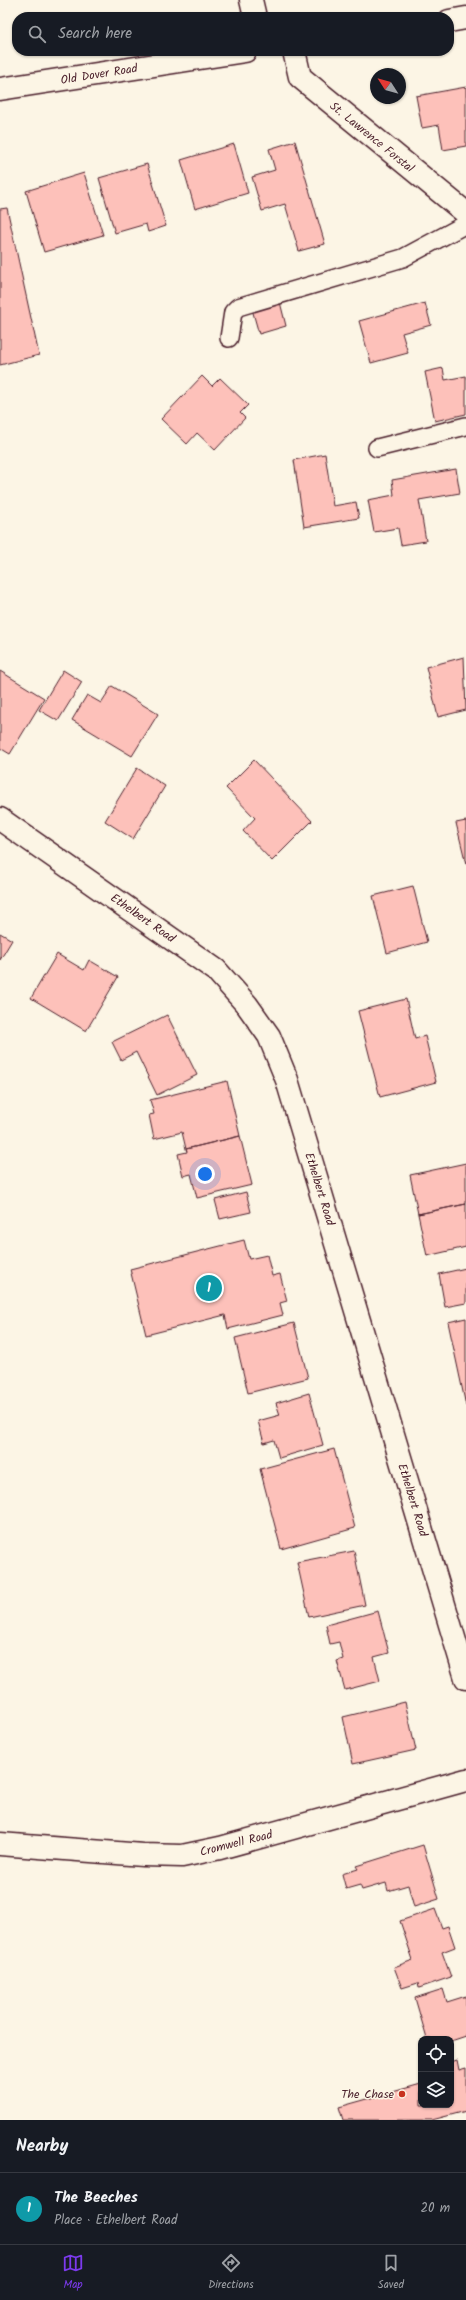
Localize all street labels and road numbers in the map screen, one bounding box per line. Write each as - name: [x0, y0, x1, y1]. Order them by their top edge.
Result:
- street label: Old Dover Road: [59, 59, 140, 90]
- street label: St. Lawrence Forstal: [325, 97, 418, 178]
- street label: Ethelbert Road: [106, 889, 180, 948]
- street label: Ethelbert Road: [299, 1150, 340, 1229]
- street label: Ethelbert Road: [392, 1461, 433, 1540]
- street label: Cromwell Road: [198, 1825, 275, 1862]

